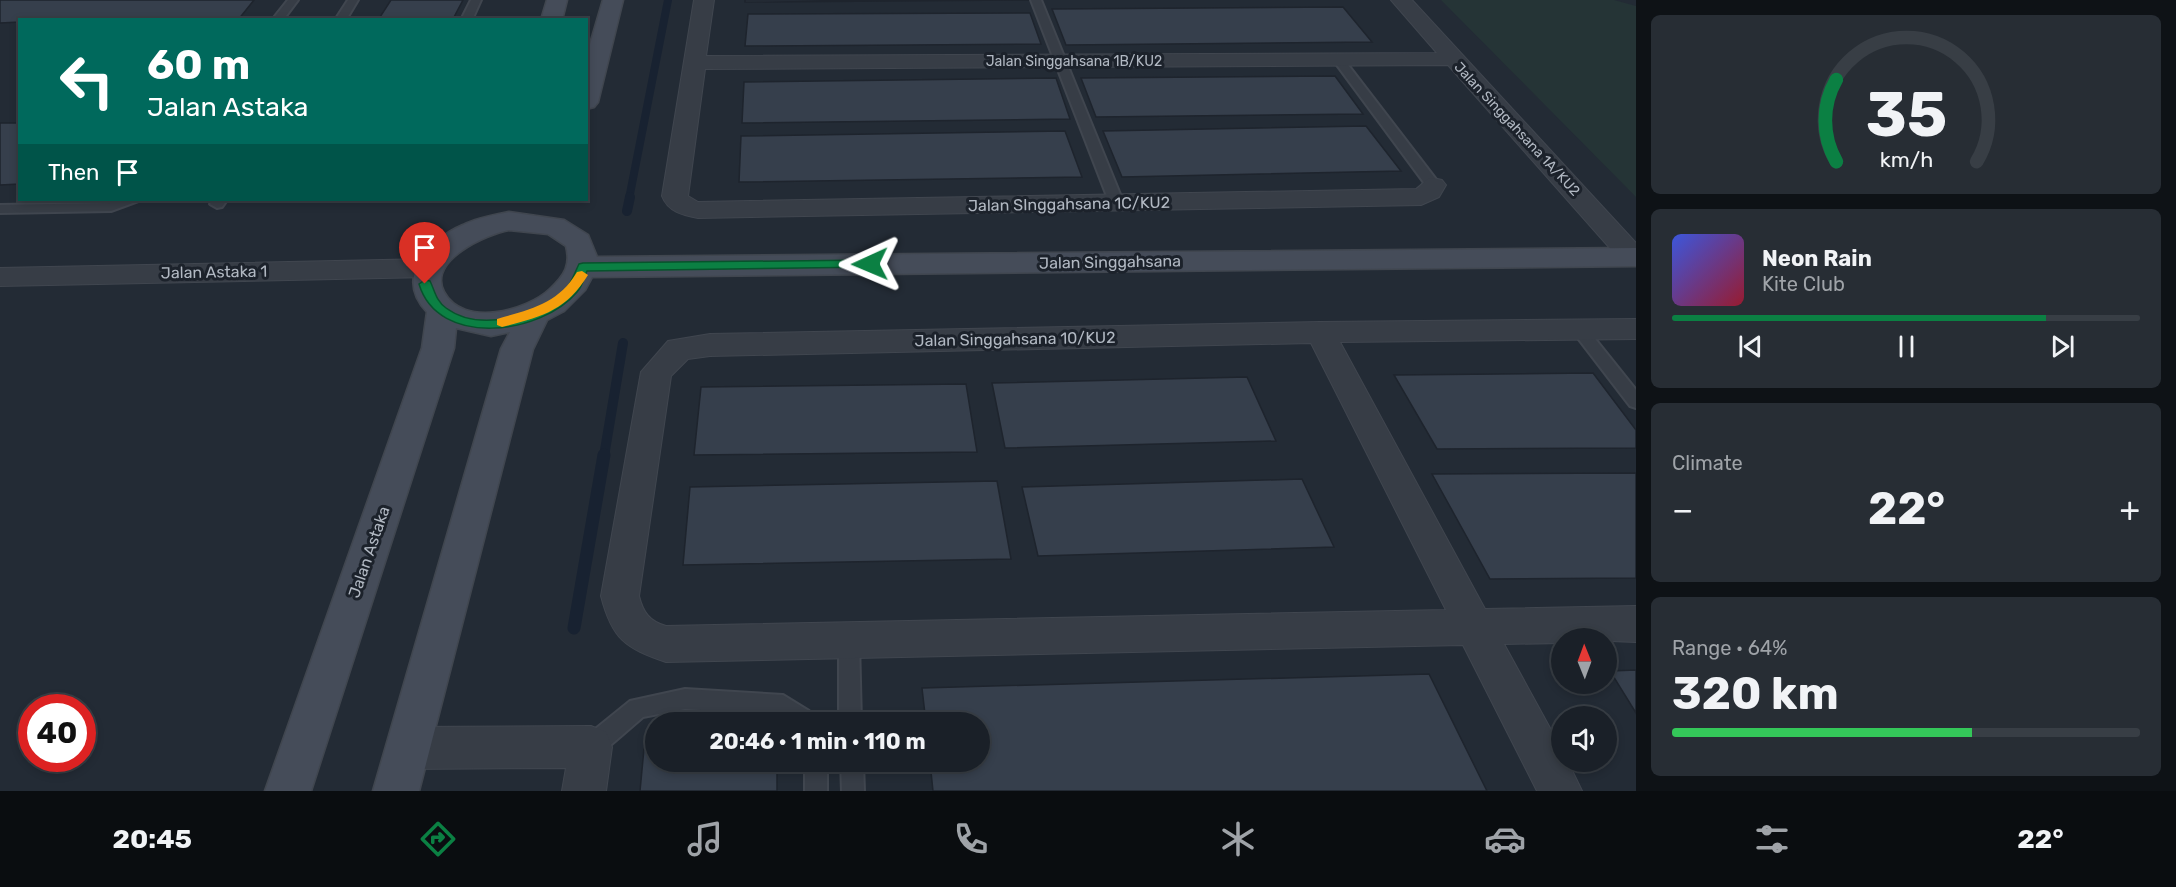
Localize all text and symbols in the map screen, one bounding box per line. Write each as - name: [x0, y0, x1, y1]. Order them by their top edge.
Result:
- text: 60 m: [147, 40, 250, 90]
- icon: left: [48, 42, 126, 120]
- street label: Jalan Singgahsana 1B/KU2: [986, 53, 1162, 70]
- street label: Jalan Singgahsana 1A/KU2: [1451, 59, 1583, 199]
- text: 35: [1865, 78, 1947, 152]
- text: Jalan Astaka: [147, 91, 309, 123]
- text: km/h: [1879, 147, 1933, 172]
- icon: arrive: [111, 156, 144, 189]
- text: Then: [48, 159, 99, 186]
- street label: Jalan SInggahsana 1C/KU2: [968, 193, 1170, 215]
- pin: [399, 222, 450, 284]
- icon: arrive: [408, 231, 441, 264]
- position arrow: [838, 232, 902, 296]
- text: Neon Rain: [1762, 245, 1872, 272]
- street label: Jalan Singgahsana: [1039, 251, 1181, 273]
- street label: Jalan Astaka 1: [161, 262, 267, 282]
- text: Kite Club: [1762, 272, 1845, 296]
- street label: Jalan Singgahsana 10/KU2: [914, 328, 1116, 350]
- icon: previous: [1734, 330, 1767, 363]
- icon: pause: [1890, 330, 1923, 363]
- icon: next: [2046, 330, 2079, 363]
- text: Climate: [1672, 451, 1743, 475]
- text: 22°: [1868, 482, 1945, 535]
- text: −: [1672, 490, 1693, 529]
- text: +: [2119, 490, 2140, 529]
- street label: Jalan Astaka: [344, 504, 394, 600]
- north arrow: [1551, 628, 1617, 694]
- map controls: [1551, 628, 1617, 772]
- text: Range · 64%: [1672, 636, 1788, 660]
- text: 320 km: [1672, 667, 1839, 720]
- speed limit sign: 40: [18, 694, 96, 772]
- button: sound: [1551, 706, 1617, 772]
- text: 20:46 · 1 min · 110 m: [709, 728, 926, 755]
- icon: directions: [417, 818, 459, 860]
- icon: music: [684, 818, 726, 860]
- icon: phone: [950, 818, 992, 860]
- icon: climate: [1217, 818, 1259, 860]
- icon: car: [1484, 818, 1526, 860]
- icon: filters: [1751, 818, 1793, 860]
- text: 20:45: [112, 823, 192, 855]
- text: 22°: [2017, 823, 2064, 855]

